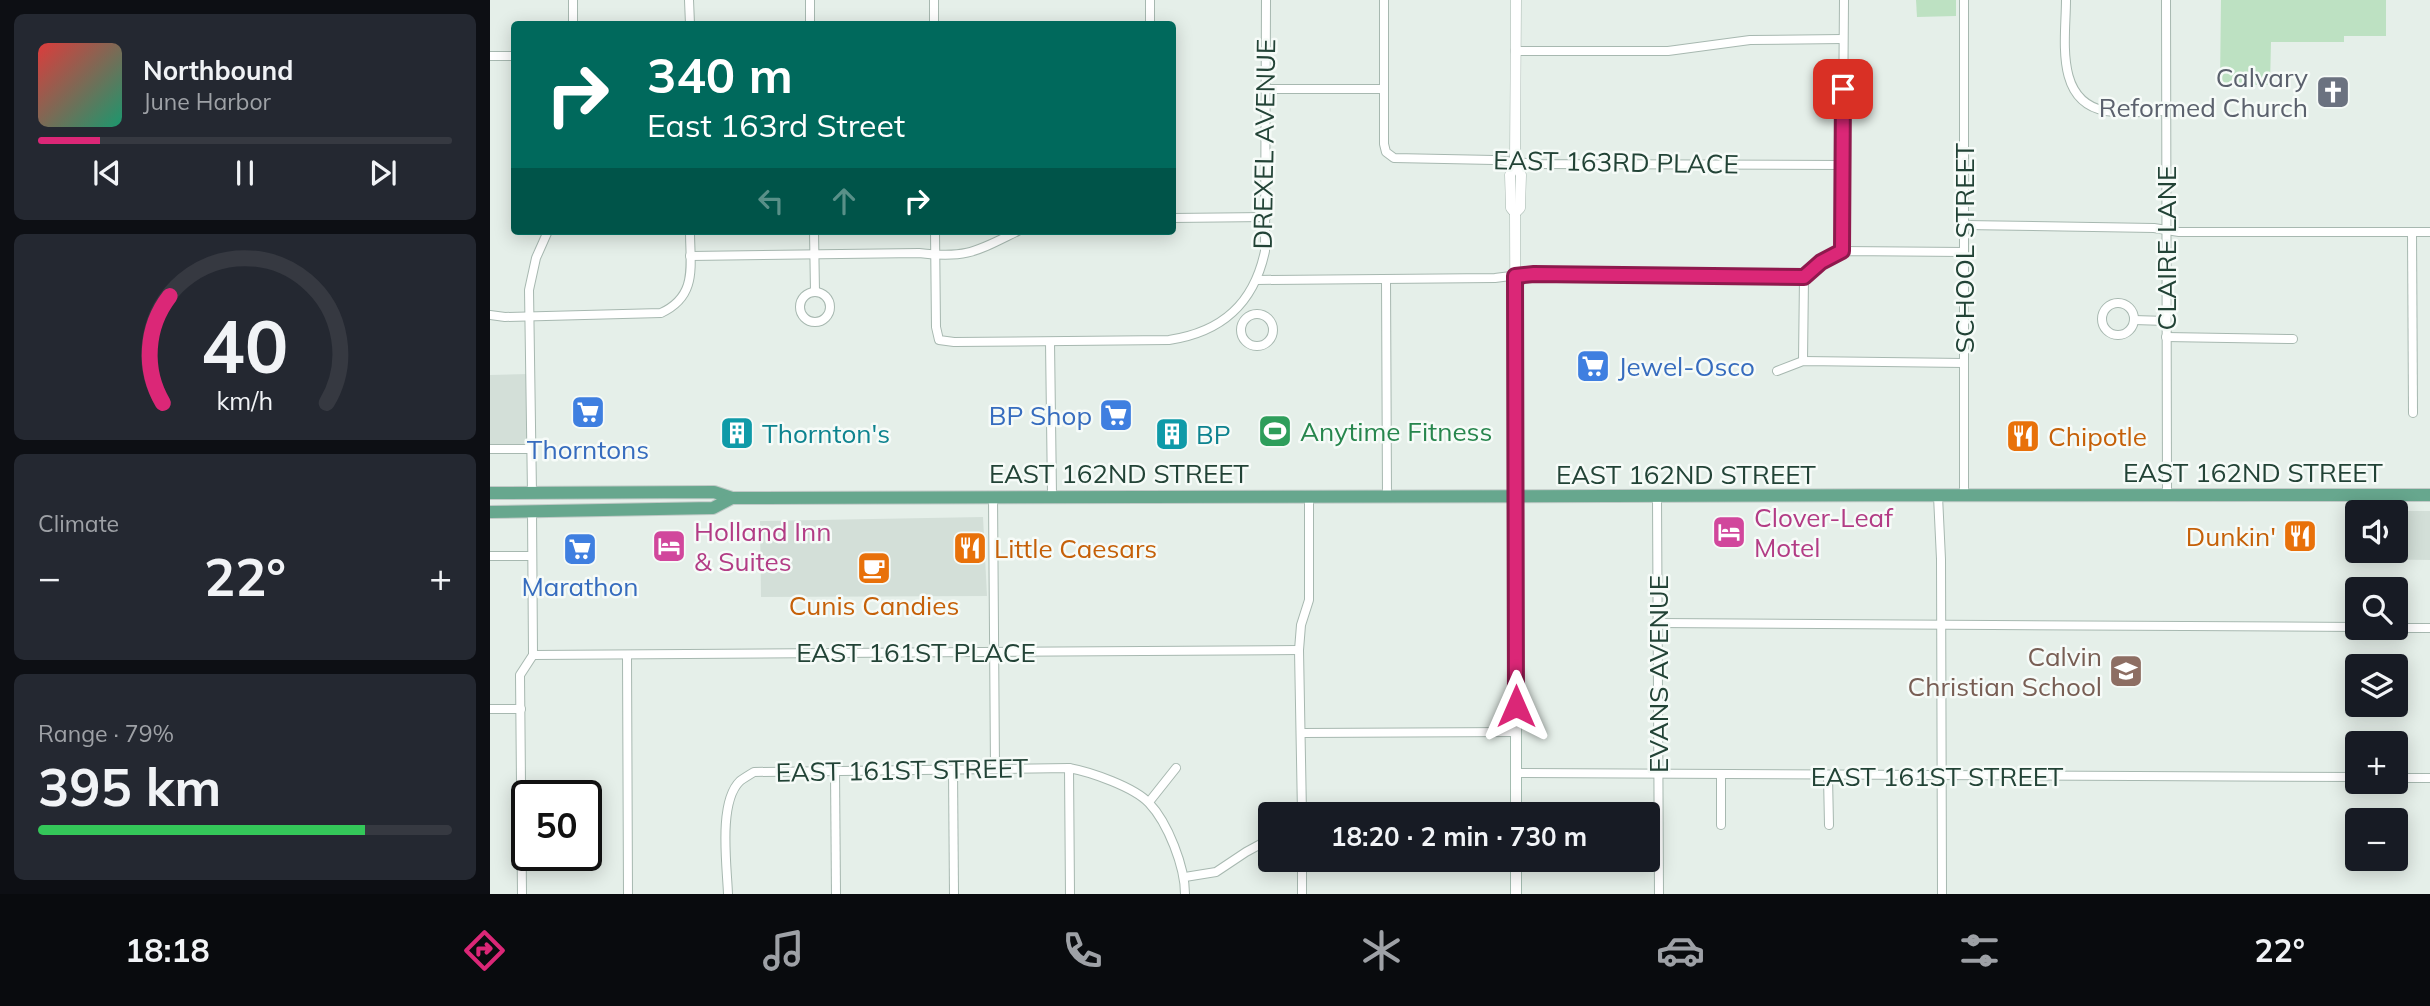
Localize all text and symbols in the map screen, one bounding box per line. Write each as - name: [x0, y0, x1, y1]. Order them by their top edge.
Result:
- street label: DREXEL AVENUE: [1246, 38, 1282, 250]
- text: 340 m: [647, 44, 793, 105]
- icon: right: [532, 49, 623, 140]
- text: Northbound: [143, 54, 293, 87]
- pin: [1813, 59, 1873, 119]
- place label: Calvary Reformed Church: [2099, 61, 2308, 124]
- icon: arrive: [1824, 70, 1862, 108]
- church icon: Calvary Reformed Church: [2314, 73, 2352, 111]
- text: June Harbor: [143, 87, 271, 116]
- text: East 163rd Street: [647, 105, 905, 145]
- street label: SCHOOL STREET: [1948, 142, 1981, 353]
- street label: EAST 163RD PLACE: [1493, 143, 1739, 181]
- icon: previous: [88, 154, 126, 192]
- icon: pause: [226, 154, 264, 192]
- icon: next: [364, 154, 402, 192]
- street label: CLAIRE LANE: [2150, 166, 2183, 330]
- icon: left: [752, 182, 790, 220]
- icon: ahead: [825, 182, 863, 220]
- icon: right: [898, 182, 936, 220]
- text: 40: [201, 300, 289, 391]
- supermarket icon: Jewel-Osco: [1574, 347, 1612, 385]
- place label: Jewel-Osco: [1618, 350, 1755, 383]
- text: km/h: [217, 385, 273, 416]
- supermarket icon: Thorntons: [569, 393, 607, 431]
- supermarket icon: BP Shop: [1097, 396, 1135, 434]
- place label: BP Shop: [989, 399, 1092, 432]
- sports icon: Anytime Fitness: [1256, 412, 1294, 450]
- building icon: Thornton's: [718, 414, 756, 452]
- building icon: BP: [1153, 415, 1191, 453]
- place label: Anytime Fitness: [1300, 415, 1492, 448]
- place label: Thornton's: [762, 417, 890, 450]
- restaurant icon: Chipotle: [2004, 417, 2042, 455]
- place label: BP: [1196, 418, 1231, 451]
- place label: Chipotle: [2048, 420, 2147, 453]
- place label: Thorntons: [527, 433, 649, 466]
- street label: EAST 162ND STREET: [2123, 456, 2383, 489]
- street label: EAST 162ND STREET: [989, 457, 1249, 490]
- street label: EAST 162ND STREET: [1556, 458, 1816, 491]
- map controls: [2345, 500, 2408, 871]
- button: sound: [2345, 500, 2408, 563]
- place label: Clover-Leaf Motel: [1754, 501, 1894, 564]
- text: Climate: [38, 509, 119, 538]
- hotel icon: Clover-Leaf Motel: [1710, 513, 1748, 551]
- place label: Holland Inn & Suites: [694, 515, 832, 578]
- restaurant icon: Dunkin': [2281, 517, 2319, 555]
- place label: Dunkin': [2186, 520, 2276, 553]
- hotel icon: Holland Inn & Suites: [650, 527, 688, 565]
- restaurant icon: Little Caesars: [951, 529, 989, 567]
- supermarket icon: Marathon: [561, 530, 599, 568]
- place label: Little Caesars: [994, 532, 1157, 565]
- text: 22°: [204, 544, 286, 609]
- cafe icon: Cunis Candies: [855, 549, 893, 587]
- text: −: [38, 553, 61, 601]
- text: +: [429, 553, 452, 601]
- place label: Marathon: [521, 570, 639, 603]
- street label: EVANS AVENUE: [1642, 575, 1675, 773]
- button: search: [2345, 577, 2408, 640]
- place label: Cunis Candies: [789, 589, 959, 622]
- street label: EAST 161ST PLACE: [796, 636, 1036, 669]
- place label: Calvin Christian School: [1907, 640, 2102, 703]
- school or university icon: Calvin Christian School: [2107, 652, 2145, 690]
- button: layers: [2345, 654, 2408, 717]
- position arrow: [1479, 669, 1553, 743]
- text: Range · 79%: [38, 719, 174, 748]
- button: +: [2345, 731, 2408, 794]
- street label: EAST 161ST STREET: [775, 751, 1029, 789]
- text: 395 km: [38, 754, 221, 819]
- street label: EAST 161ST STREET: [1811, 760, 2064, 793]
- speed limit sign: 50: [511, 780, 602, 871]
- button: −: [2345, 808, 2408, 871]
- text: 18:20 · 2 min · 730 m: [1331, 820, 1587, 853]
- icon: directions: [460, 926, 509, 975]
- icon: music: [759, 926, 808, 975]
- icon: phone: [1058, 926, 1107, 975]
- icon: climate: [1357, 926, 1406, 975]
- icon: car: [1656, 926, 1705, 975]
- icon: filters: [1955, 926, 2004, 975]
- text: 18:18: [125, 930, 210, 970]
- text: 22°: [2254, 930, 2305, 970]

